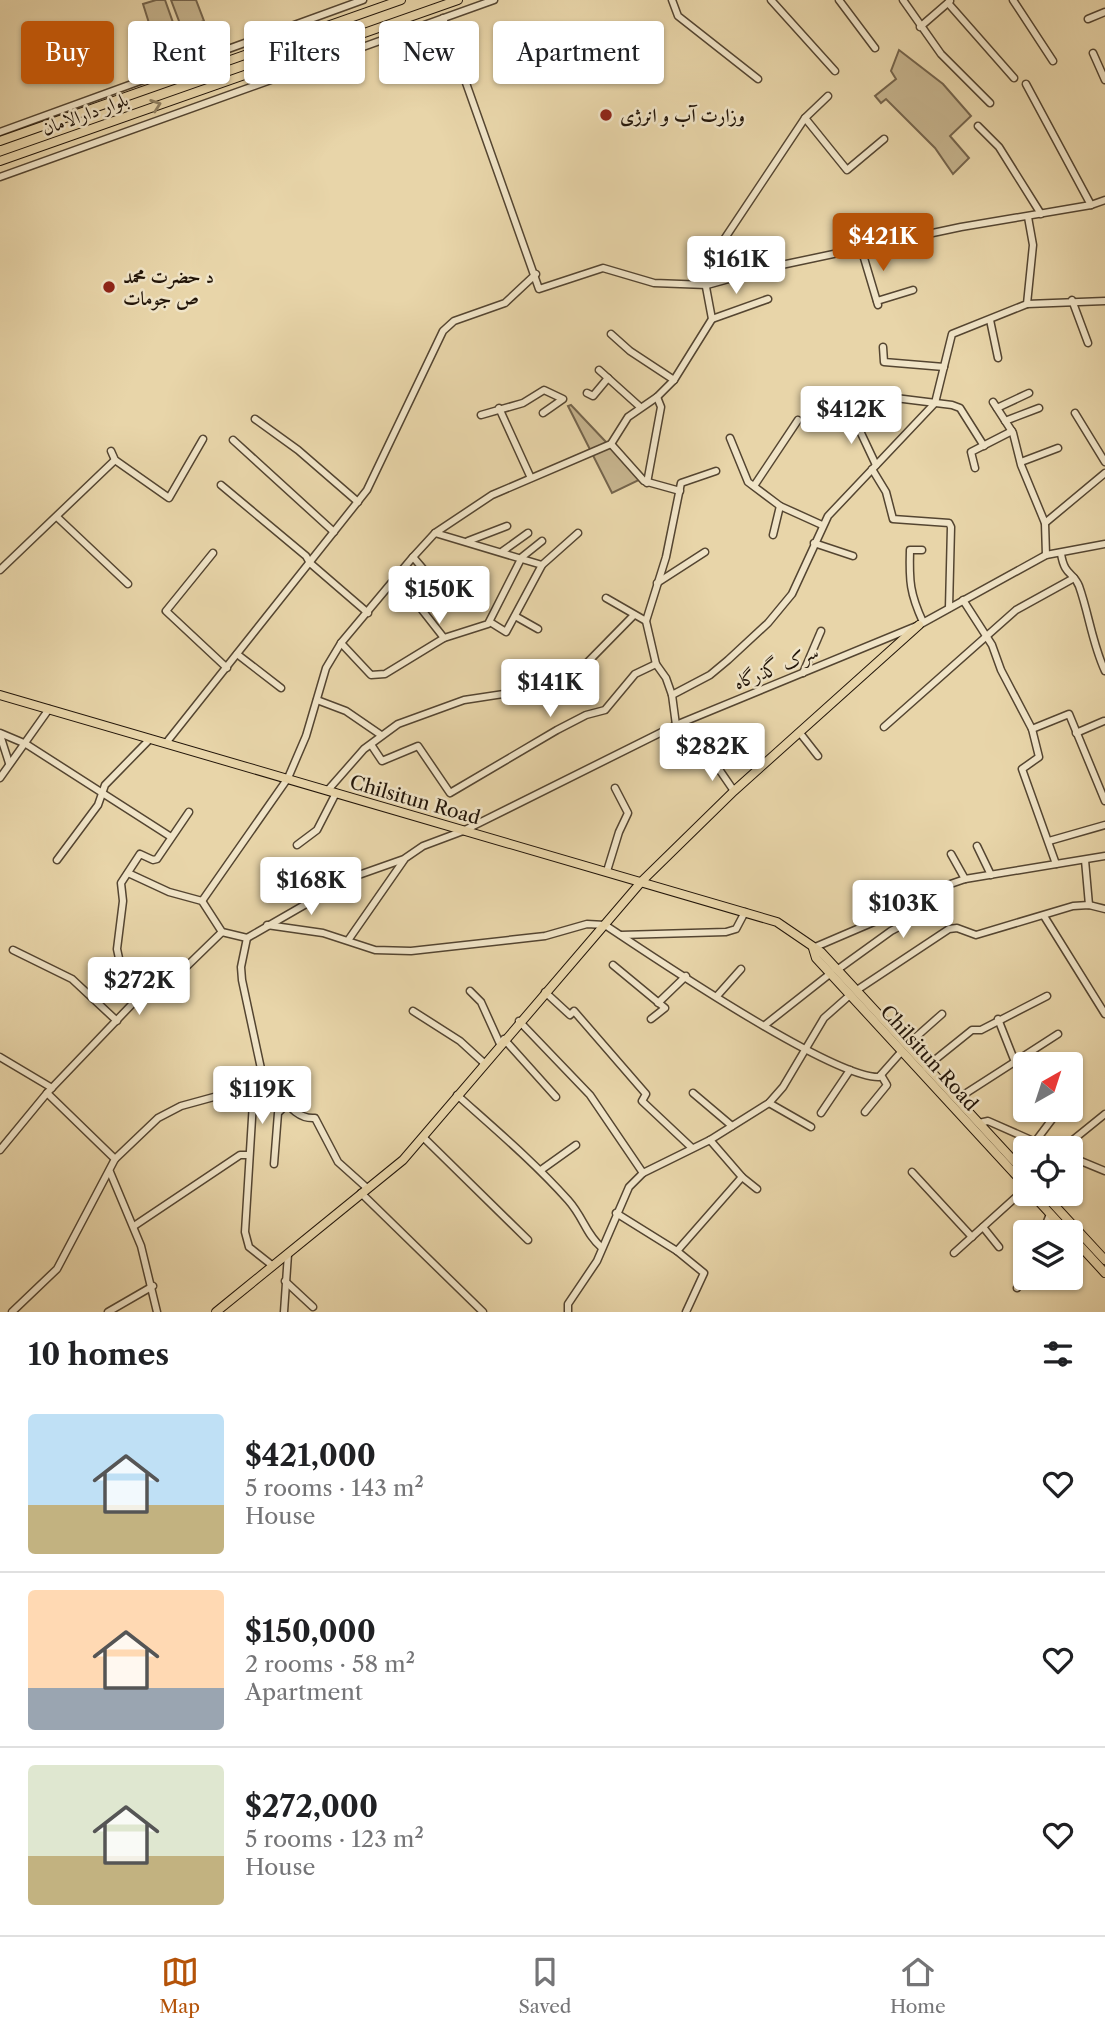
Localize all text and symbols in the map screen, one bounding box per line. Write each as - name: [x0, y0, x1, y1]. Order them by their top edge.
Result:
- chip: Buy: [21, 21, 114, 84]
- chip: Rent: [128, 21, 230, 84]
- chip: Filters: [244, 21, 365, 84]
- chip: New: [379, 21, 479, 84]
- chip: Apartment: [493, 21, 664, 84]
- street label: بلوار دارالامان: [39, 88, 131, 140]
- one-way arrow: [150, 99, 162, 113]
- place label: وزارت آب و انرژی: [620, 104, 745, 128]
- marker: وزارت آب و انرژی: [598, 107, 614, 123]
- pin: $421K: [834, 214, 932, 273]
- text: $421K: [849, 222, 917, 250]
- pin: $161K: [687, 236, 785, 296]
- text: $161K: [703, 245, 769, 273]
- place label: د حضرت محمد ص جومات: [123, 265, 214, 311]
- marker: د حضرت محمد ص جومات: [101, 279, 117, 295]
- pin: $412K: [802, 386, 900, 446]
- text: $412K: [817, 395, 885, 423]
- pin: $150K: [390, 566, 488, 626]
- text: $150K: [405, 575, 473, 603]
- street label: سرک گذرگاه: [730, 638, 822, 695]
- pin: $141K: [501, 660, 599, 719]
- text: $141K: [517, 668, 583, 696]
- pin: $282K: [663, 724, 761, 783]
- text: $282K: [676, 732, 748, 760]
- street label: Chilsitun Road: [347, 770, 483, 830]
- pin: $168K: [262, 858, 360, 917]
- text: $168K: [276, 866, 346, 894]
- pin: $103K: [854, 880, 952, 940]
- text: $103K: [868, 889, 938, 917]
- pin: $272K: [90, 958, 188, 1017]
- text: $272K: [104, 966, 174, 994]
- street label: Chilsitun Road: [875, 1000, 983, 1116]
- north arrow: [1013, 1052, 1083, 1122]
- map controls: [1013, 1052, 1083, 1290]
- pin: $119K: [213, 1066, 311, 1126]
- text: $119K: [229, 1075, 295, 1103]
- button: locate: [1013, 1136, 1083, 1206]
- button: layers: [1013, 1220, 1083, 1290]
- icon: filters: [1039, 1335, 1077, 1373]
- text: 10 homes: [28, 1336, 169, 1373]
- text: $421,000: [245, 1437, 376, 1474]
- icon: home: [84, 1442, 168, 1526]
- icon: heart: [1039, 1465, 1077, 1503]
- text: 5 rooms · 143 m²: [245, 1474, 424, 1502]
- text: House: [245, 1502, 315, 1530]
- text: $150,000: [245, 1613, 376, 1650]
- icon: home: [84, 1618, 168, 1702]
- icon: heart: [1039, 1641, 1077, 1679]
- text: 2 rooms · 58 m²: [245, 1650, 415, 1678]
- text: Apartment: [245, 1678, 363, 1706]
- text: $272,000: [245, 1788, 378, 1825]
- icon: home: [84, 1793, 168, 1877]
- icon: heart: [1039, 1816, 1077, 1854]
- text: 5 rooms · 123 m²: [245, 1825, 424, 1853]
- text: House: [245, 1853, 315, 1881]
- tab: Map: [159, 1953, 200, 2018]
- tab: Saved: [519, 1953, 571, 2018]
- tab: Home: [890, 1953, 946, 2018]

